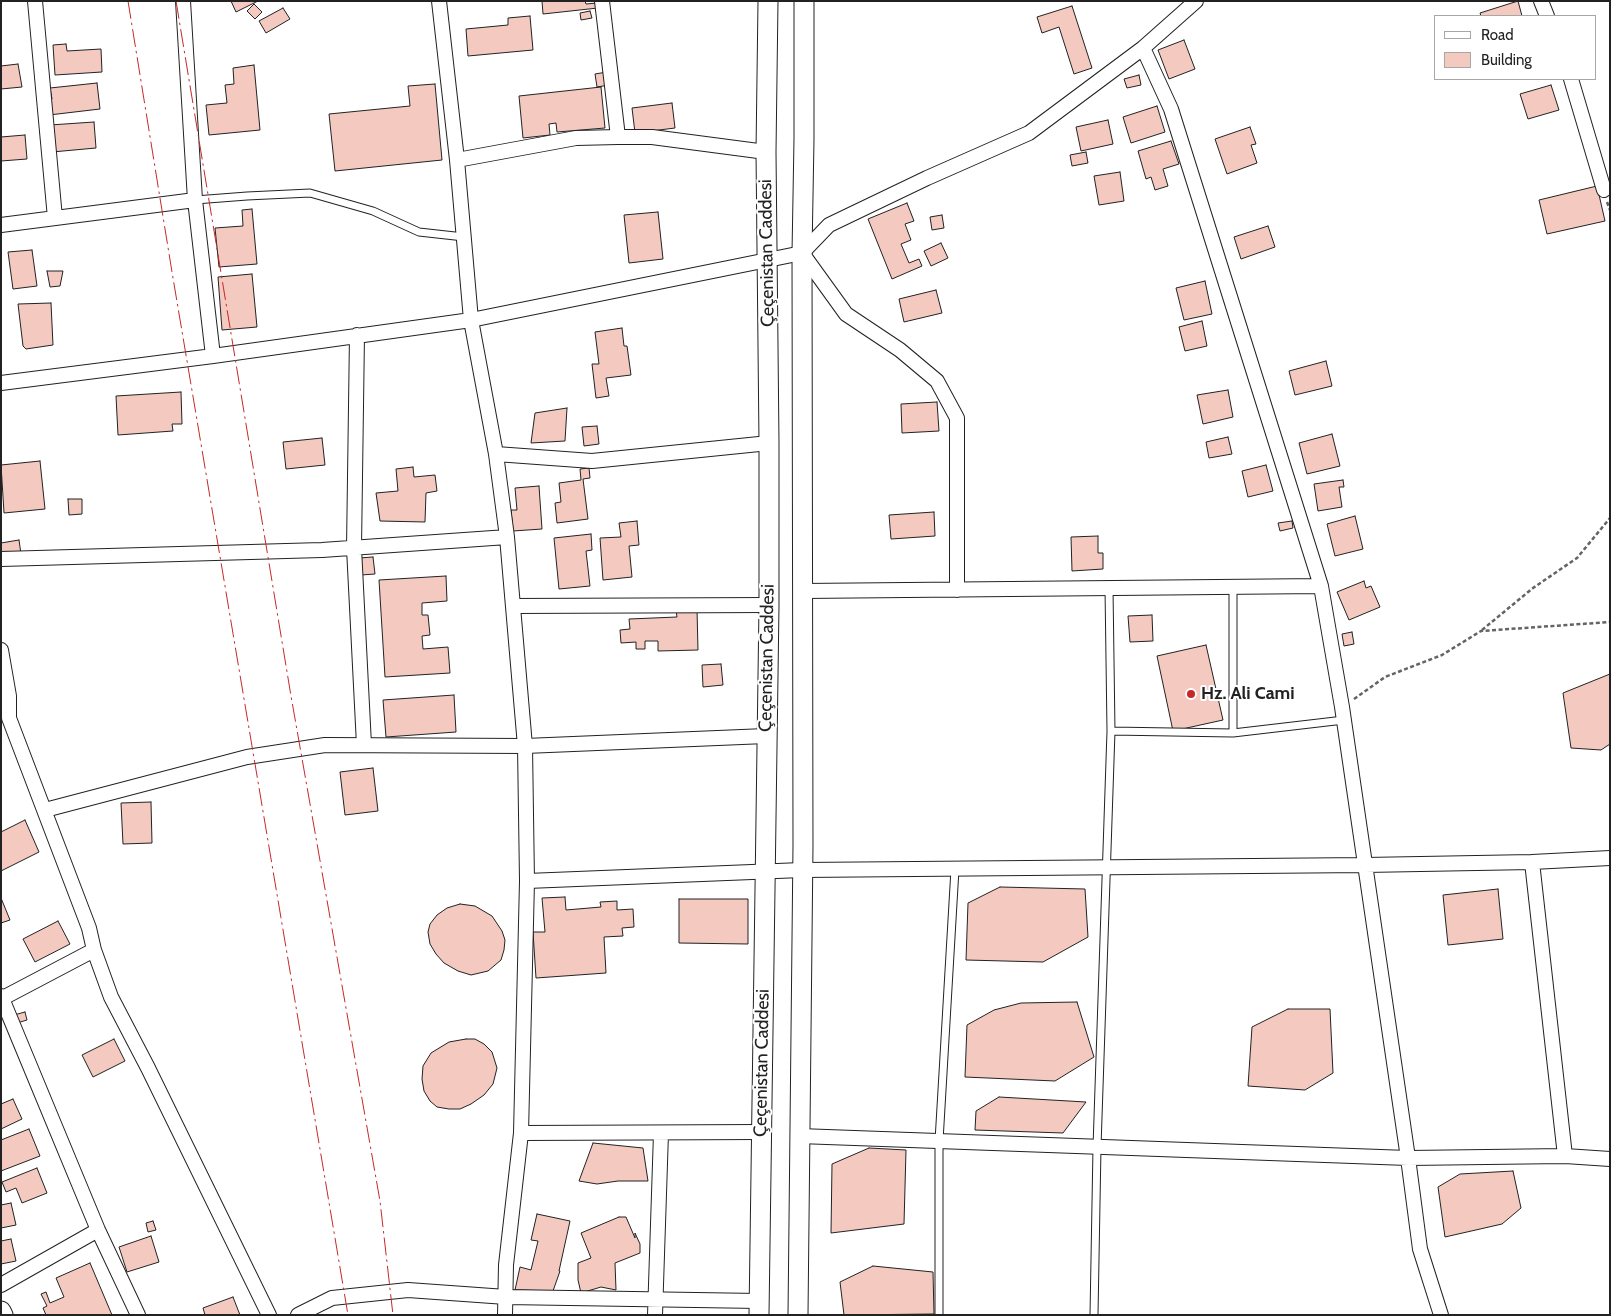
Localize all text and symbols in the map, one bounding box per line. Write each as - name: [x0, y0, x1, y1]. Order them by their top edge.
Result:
- legend: [1434, 15, 1596, 80]
- text: Road: [1481, 26, 1514, 44]
- text: Building: [1481, 51, 1532, 69]
- street label: Çeçenistan Caddesi: [755, 179, 779, 327]
- street label: Çeçenistan Caddesi: [755, 584, 779, 732]
- place label: Hz. Ali Cami: [1201, 683, 1295, 705]
- marker: Hz. Ali Cami: [1185, 688, 1197, 700]
- street label: Çeçenistan Caddesi: [750, 989, 774, 1137]

